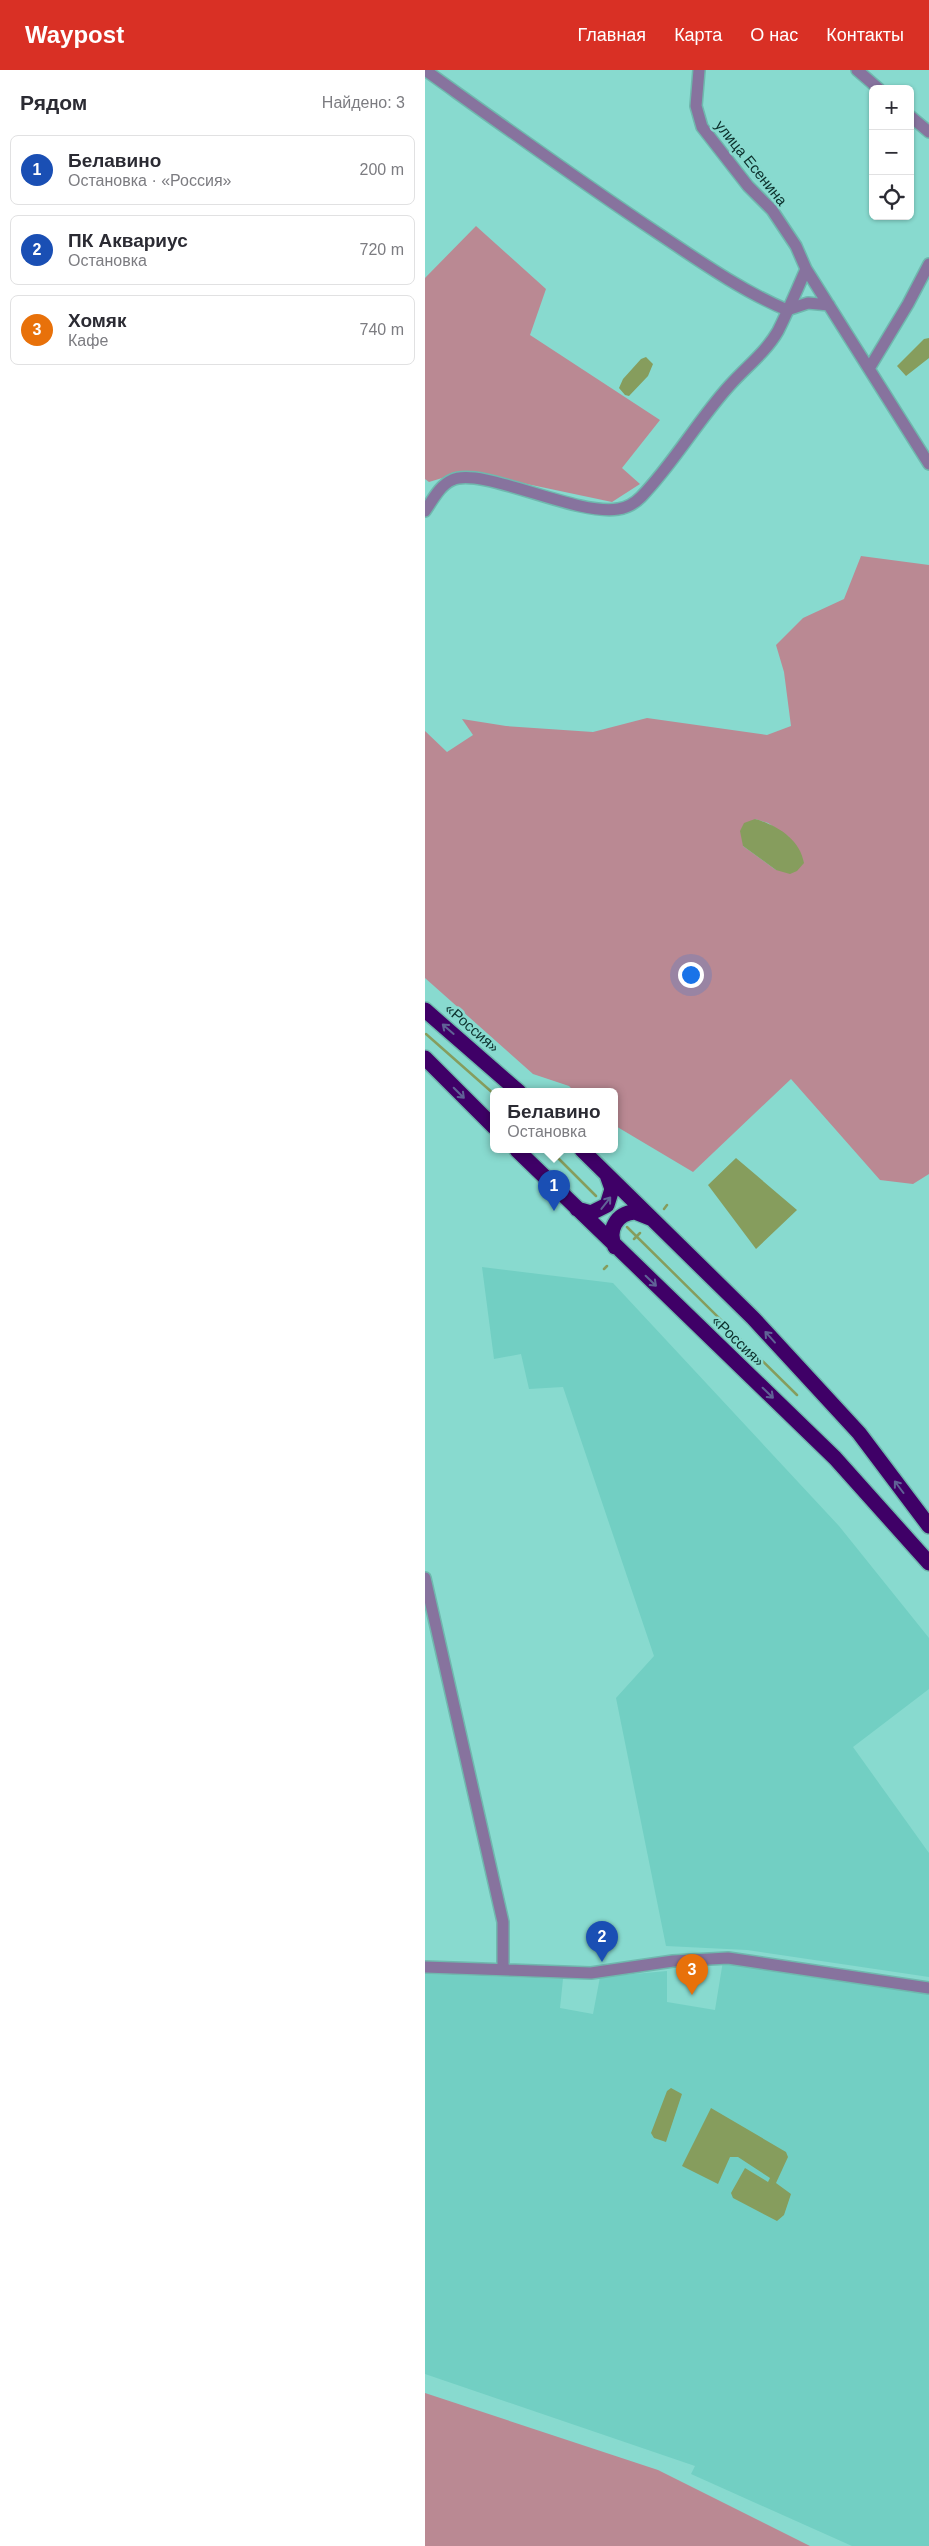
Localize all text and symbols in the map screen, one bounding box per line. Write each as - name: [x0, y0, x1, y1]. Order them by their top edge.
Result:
- text: Waypost: [25, 21, 124, 48]
- text: Главная: [578, 25, 646, 45]
- text: Карта: [674, 25, 722, 45]
- text: О нас: [750, 25, 798, 45]
- text: Контакты: [826, 25, 904, 45]
- map controls: [869, 85, 914, 220]
- button: +: [869, 85, 914, 130]
- text: Рядом: [20, 91, 87, 114]
- text: Найдено: 3: [322, 94, 405, 111]
- street label: улица Есенина: [712, 117, 791, 209]
- button: −: [869, 130, 914, 175]
- text: Белавино: [68, 150, 161, 171]
- text: 1: [33, 161, 41, 178]
- text: 200 m: [360, 161, 404, 178]
- text: Остановка · «Россия»: [68, 172, 231, 189]
- button: locate: [869, 175, 914, 220]
- text: ПК Аквариус: [68, 230, 188, 251]
- text: 2: [33, 241, 41, 258]
- text: 720 m: [360, 241, 404, 258]
- text: Остановка: [68, 252, 147, 269]
- text: Хомяк: [68, 310, 126, 331]
- text: 3: [33, 321, 41, 338]
- text: 740 m: [360, 321, 404, 338]
- text: Кафе: [68, 332, 108, 349]
- your location: [678, 962, 704, 988]
- street label: «Россия»: [442, 1000, 503, 1056]
- one-way arrow: [441, 1024, 454, 1035]
- one-way arrow: [453, 1087, 466, 1099]
- popup: [490, 1088, 618, 1153]
- text: Белавино: [507, 1101, 601, 1122]
- text: Остановка: [507, 1123, 586, 1140]
- pin: 1: [538, 1170, 570, 1211]
- one-way arrow: [600, 1197, 611, 1210]
- one-way arrow: [644, 1275, 657, 1287]
- street label: «Россия»: [709, 1312, 768, 1370]
- one-way arrow: [764, 1330, 776, 1343]
- one-way arrow: [761, 1387, 774, 1399]
- one-way arrow: [894, 1481, 905, 1494]
- pin: 2: [586, 1921, 618, 1962]
- pin: 3: [676, 1954, 708, 1995]

